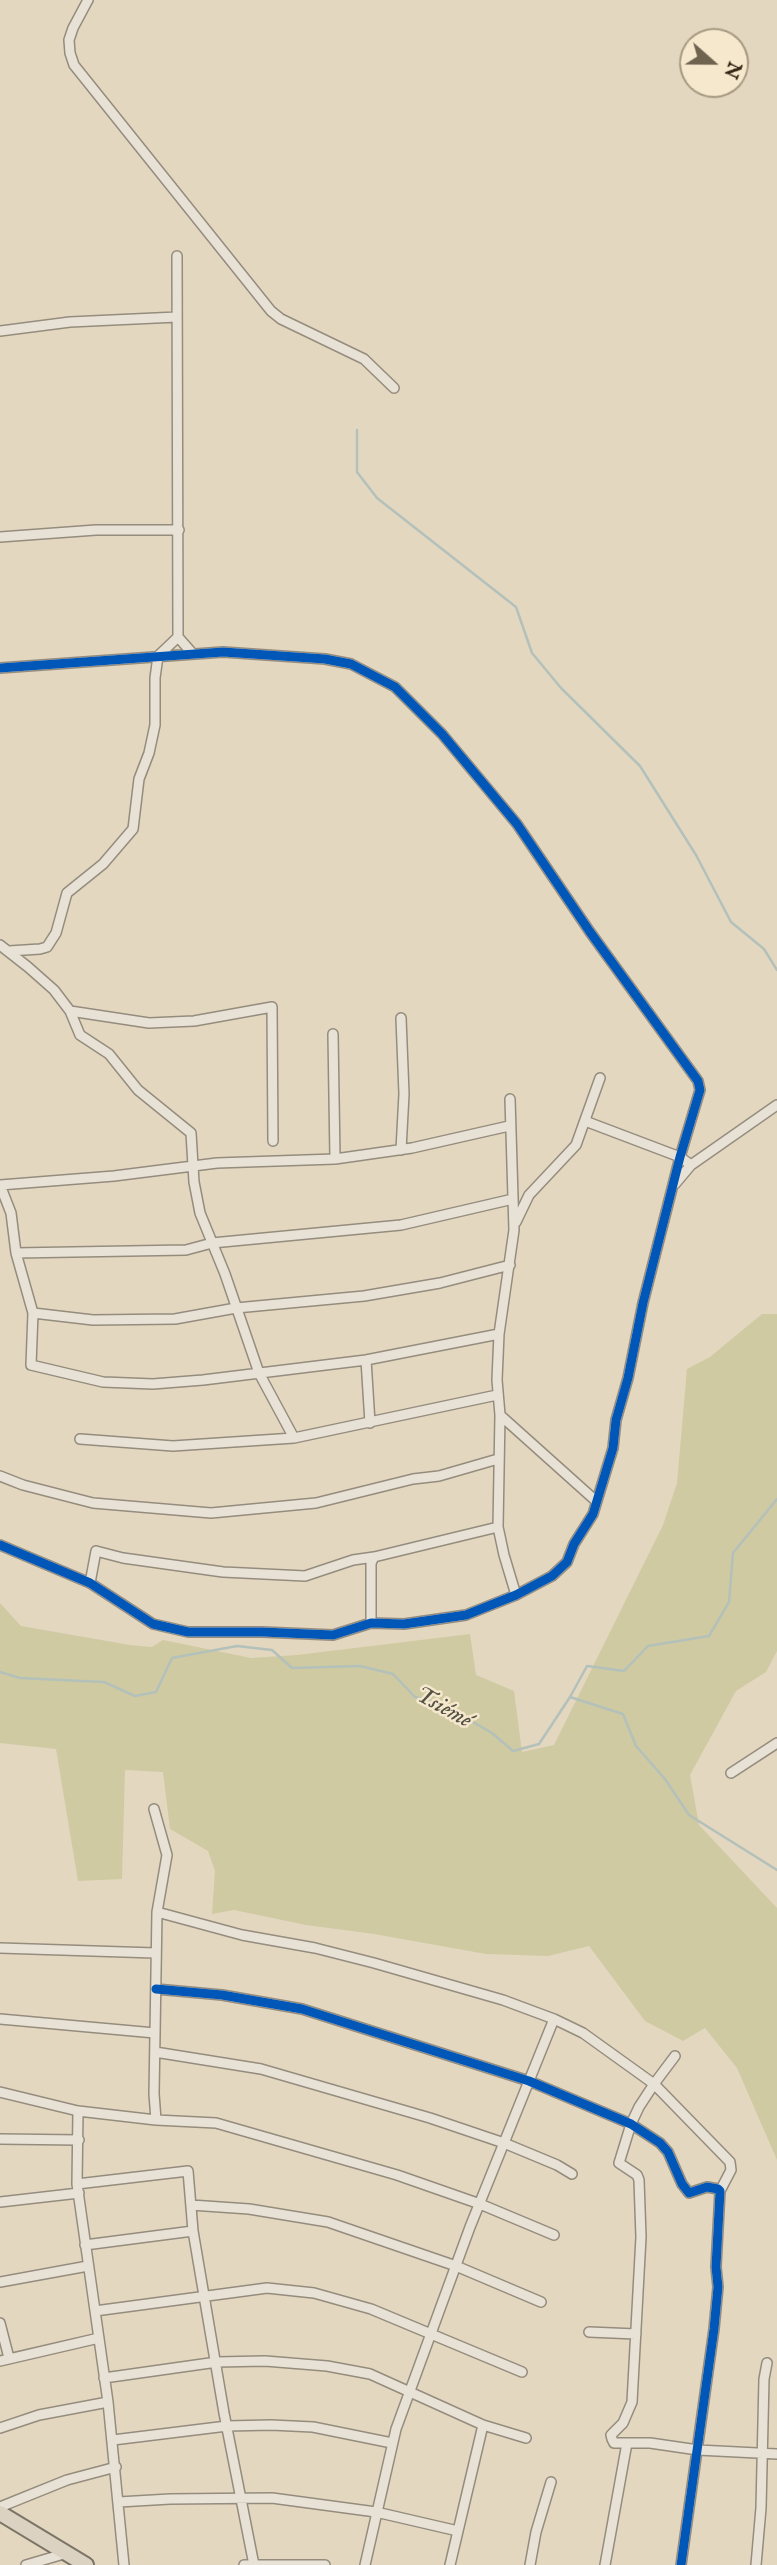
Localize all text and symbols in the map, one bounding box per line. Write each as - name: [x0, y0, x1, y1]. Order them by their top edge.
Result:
- north arrow: [679, 28, 749, 98]
- text: N: [718, 58, 746, 82]
- water label: Tsiémé: [410, 1682, 476, 1736]

